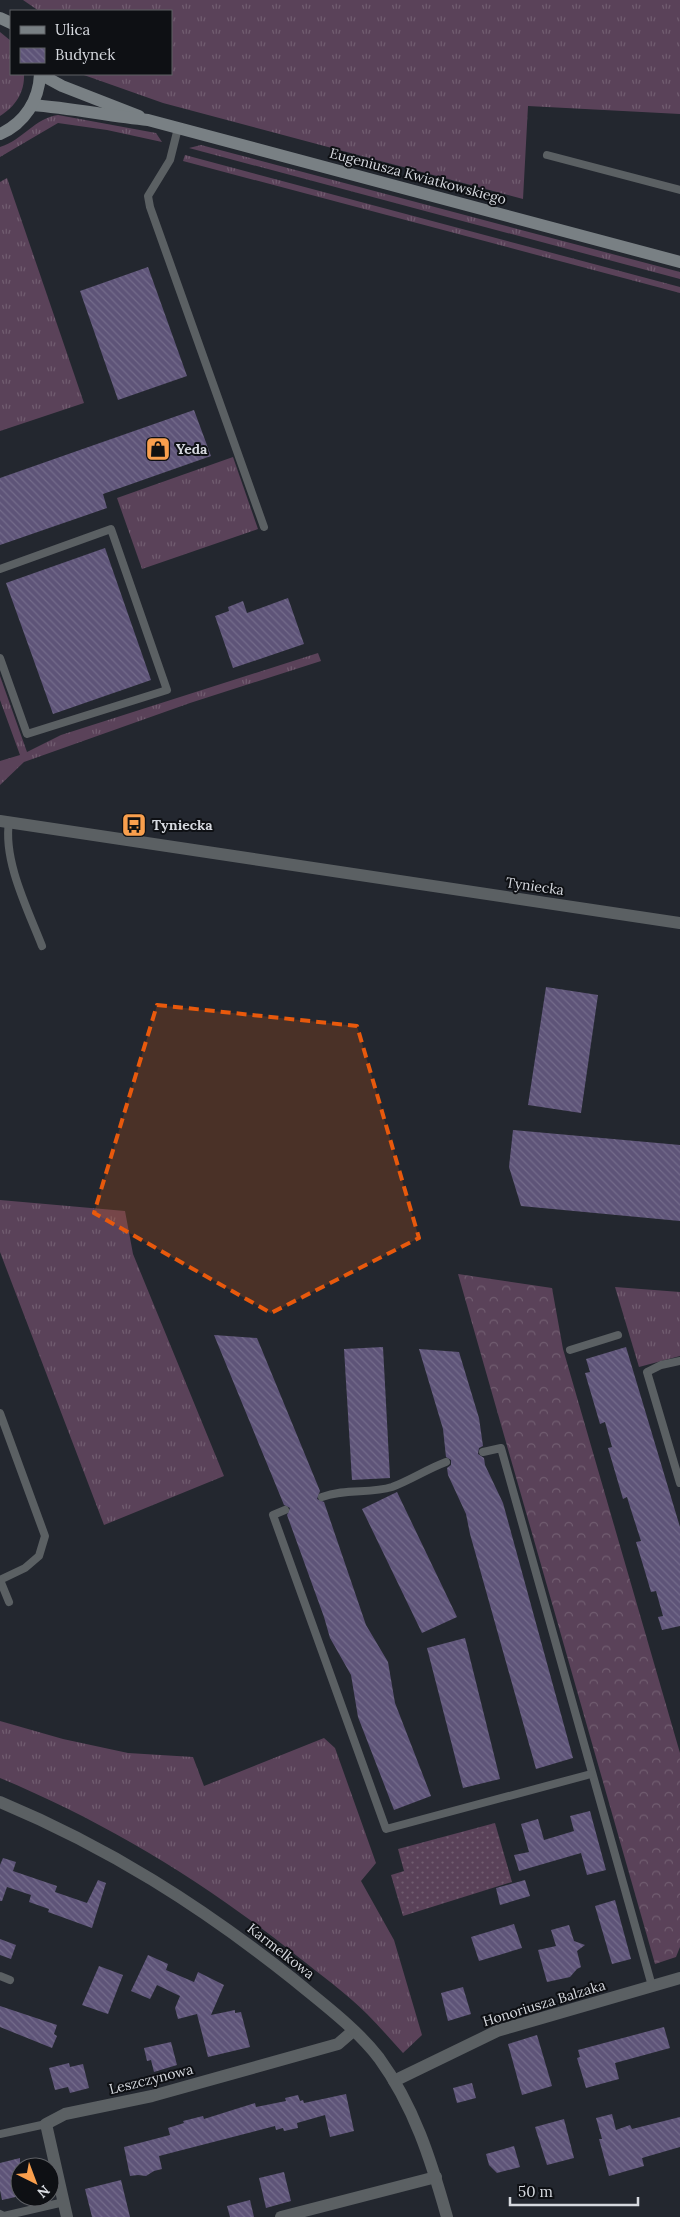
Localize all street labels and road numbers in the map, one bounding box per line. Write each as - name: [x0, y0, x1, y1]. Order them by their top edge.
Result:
- street label: Eugeniusza Kwiatkowskiego: [328, 144, 508, 208]
- street label: Tyniecka: [505, 873, 565, 899]
- street label: Karmelkowa: [244, 1919, 318, 1983]
- street label: Honoriusza Balzaka: [481, 1976, 607, 2030]
- street label: Leszczynowa: [107, 2060, 195, 2098]

